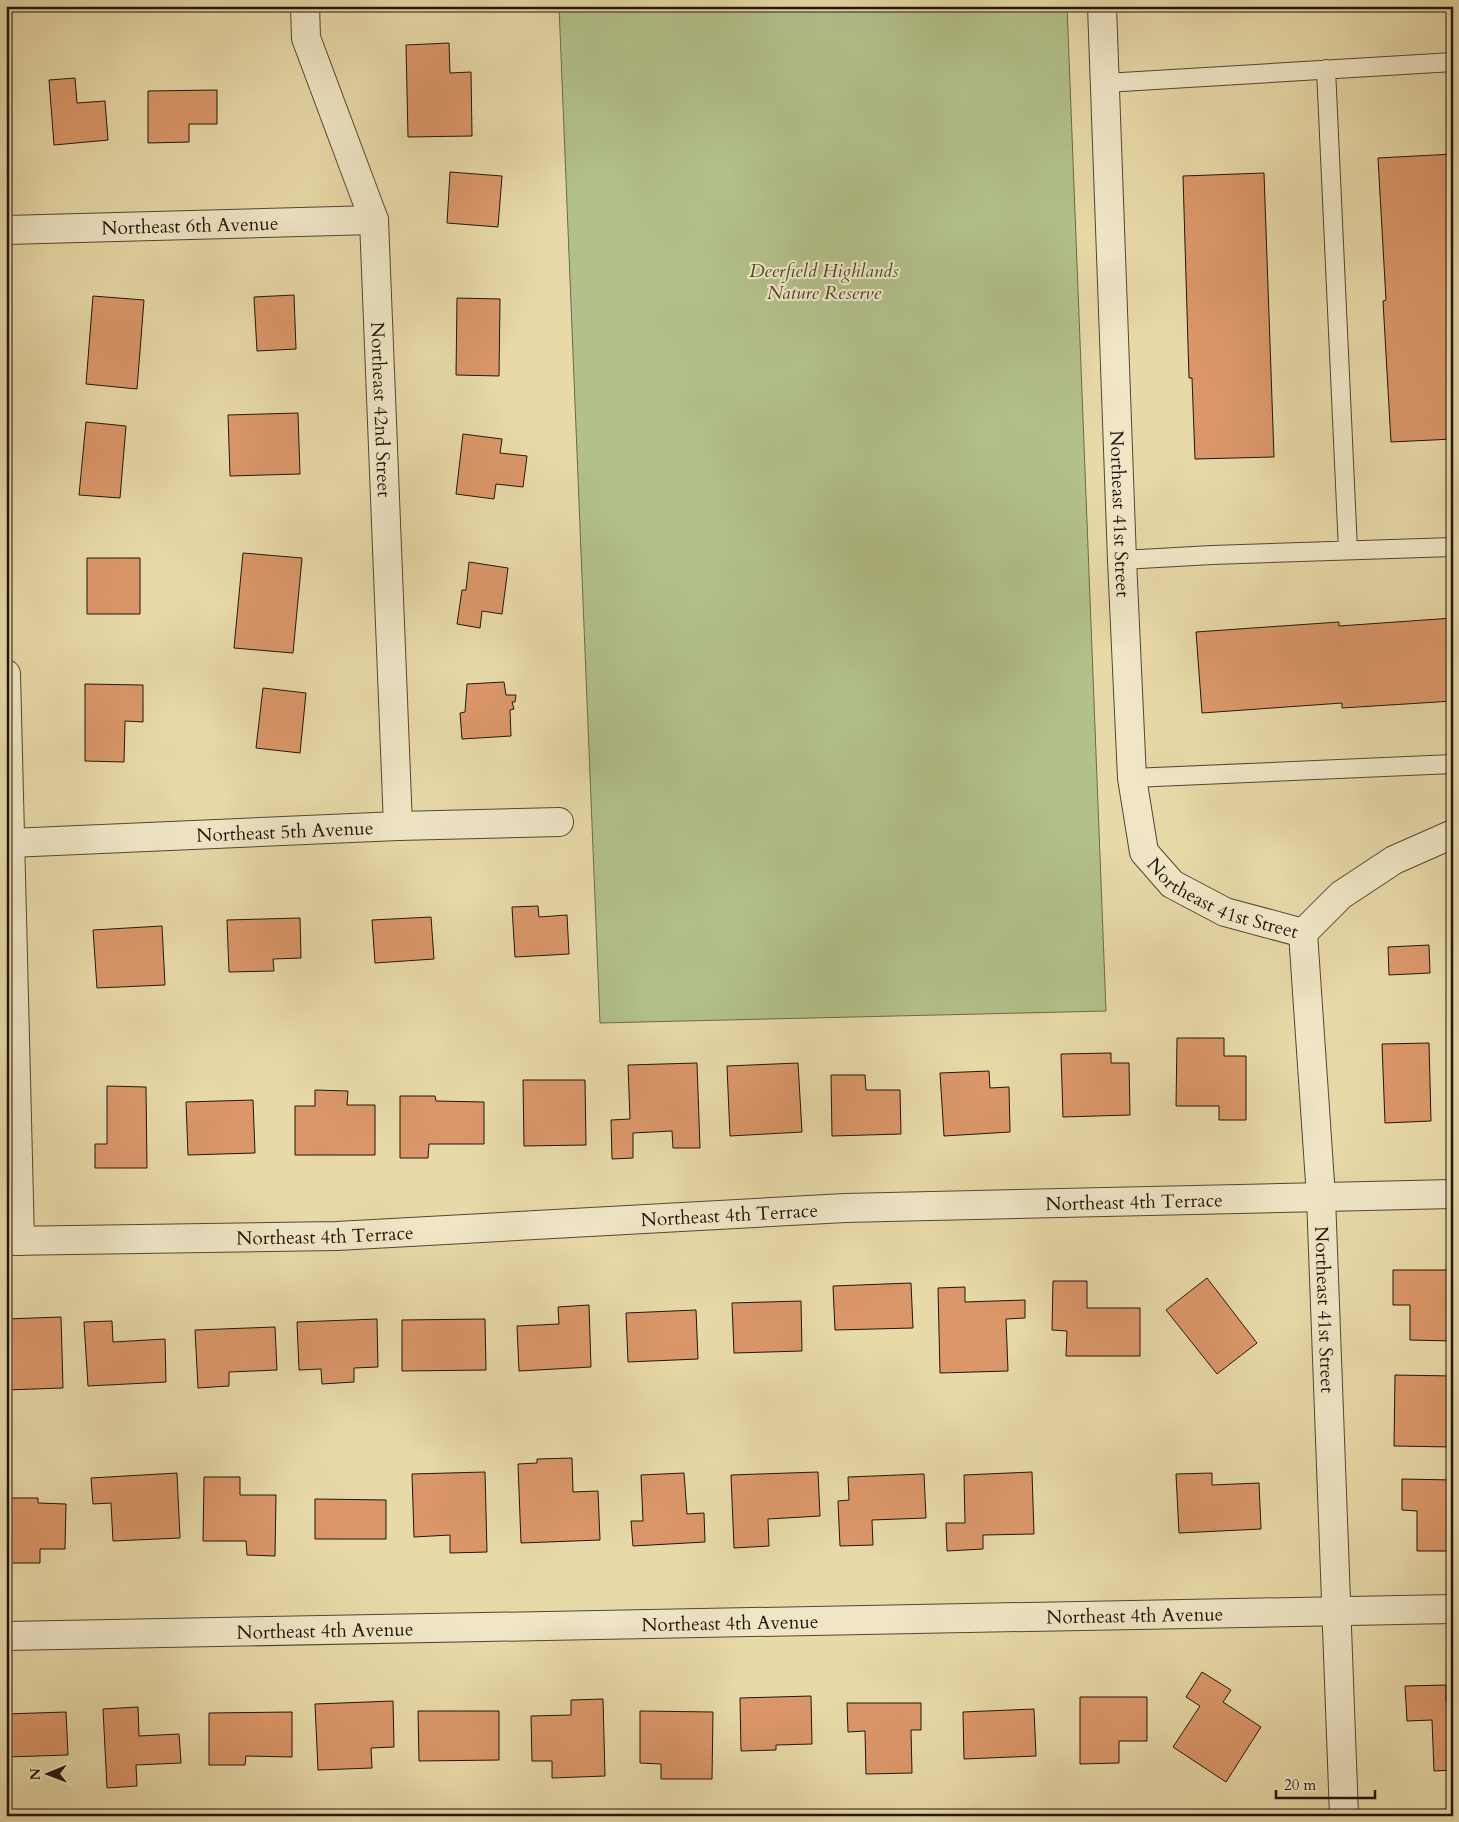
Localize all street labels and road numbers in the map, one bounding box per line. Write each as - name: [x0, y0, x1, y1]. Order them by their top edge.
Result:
- street label: Northeast 6th Avenue: [101, 211, 279, 241]
- street label: Northeast 42nd Street: [364, 321, 397, 498]
- street label: Northeast 41st Street: [1103, 430, 1136, 598]
- street label: Northeast 5th Avenue: [196, 815, 374, 849]
- street label: Northeast 41st Street: [1141, 852, 1301, 945]
- street label: Northeast 4th Terrace: [1045, 1187, 1223, 1217]
- street label: Northeast 4th Terrace: [640, 1198, 819, 1233]
- street label: Northeast 4th Terrace: [236, 1220, 414, 1252]
- street label: Northeast 41st Street: [1308, 1226, 1340, 1393]
- street label: Northeast 4th Avenue: [1046, 1601, 1224, 1631]
- street label: Northeast 4th Avenue: [641, 1609, 819, 1638]
- street label: Northeast 4th Avenue: [236, 1616, 414, 1646]

